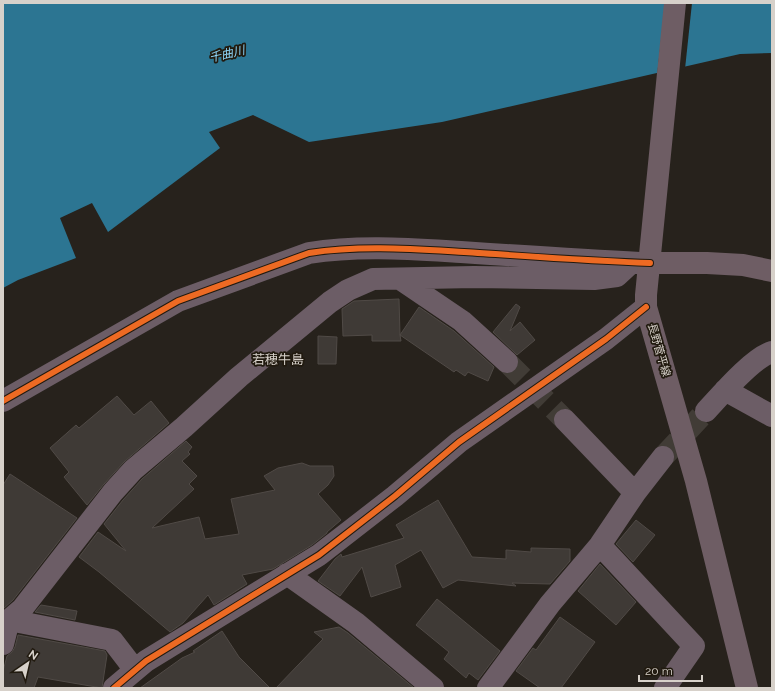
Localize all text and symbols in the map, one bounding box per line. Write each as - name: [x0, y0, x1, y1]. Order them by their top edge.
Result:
- water label: 千曲川: [208, 43, 248, 65]
- street label: 長野菅平線: [645, 322, 673, 378]
- district label: 若穂牛島: [252, 352, 304, 367]
- north arrow: [8, 643, 48, 683]
- text: N: [26, 647, 40, 663]
- scale bar: [639, 657, 702, 683]
- text: 20 m: [645, 664, 673, 678]

